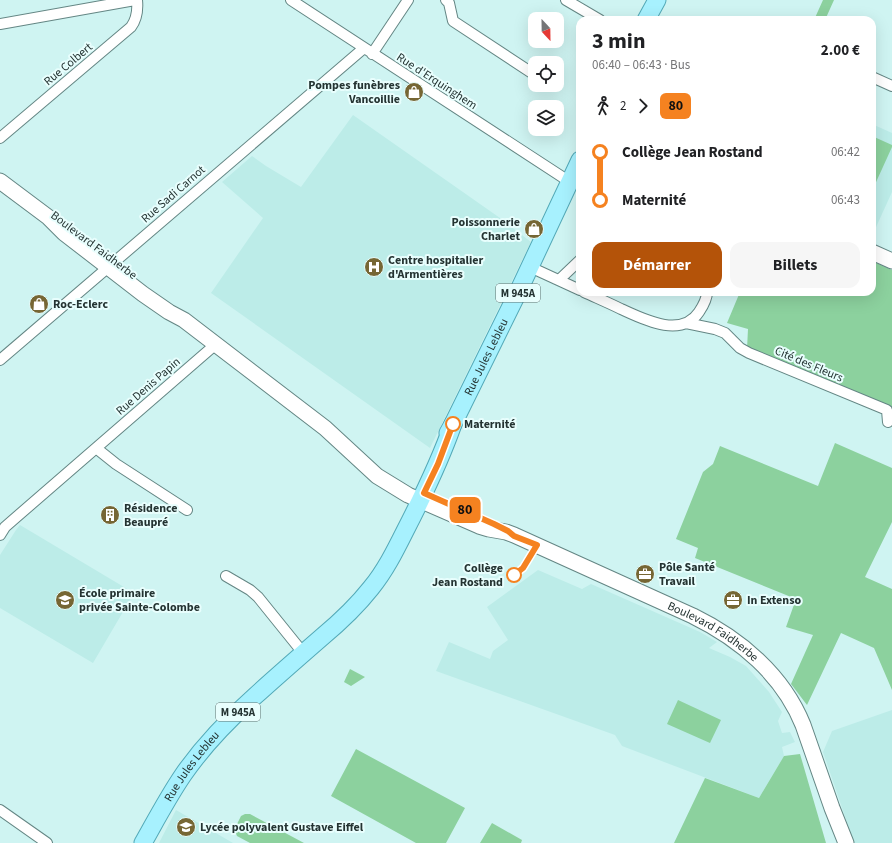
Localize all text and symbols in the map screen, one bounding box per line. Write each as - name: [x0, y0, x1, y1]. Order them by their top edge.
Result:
- north arrow: [528, 12, 564, 48]
- map controls: [528, 12, 564, 136]
- text: 3 min: [592, 25, 646, 57]
- street label: Rue Colbert: [40, 39, 96, 90]
- text: 2.00 €: [821, 40, 860, 61]
- street label: Rue d'Erquinghem: [393, 49, 480, 114]
- button: locate: [528, 56, 564, 92]
- text: 06:40 – 06:43 · Bus: [592, 56, 690, 74]
- place label: Pompes funèbres Vancoillie: [308, 77, 400, 108]
- shop icon: Pompes funèbres Vancoillie: [403, 81, 425, 103]
- icon: walk: [592, 95, 614, 117]
- icon: forward: [632, 95, 654, 117]
- text: 80: [668, 96, 683, 116]
- text: 2: [620, 97, 626, 115]
- button: layers: [528, 100, 564, 136]
- text: Collège Jean Rostand: [622, 142, 763, 163]
- text: 06:42: [831, 143, 860, 161]
- street label: Rue Sadi Carnot: [137, 162, 209, 227]
- text: Maternité: [622, 190, 686, 211]
- text: 06:43: [831, 191, 860, 209]
- street label: Boulevard Faidherbe: [47, 207, 140, 284]
- place label: Poissonnerie Charlet: [452, 214, 520, 245]
- shop icon: Poissonnerie Charlet: [523, 218, 545, 240]
- button: Démarrer: [592, 242, 722, 288]
- button: Billets: [730, 242, 860, 288]
- place label: Centre hospitalier d'Armentières: [388, 252, 484, 283]
- hospital icon: Centre hospitalier d'Armentières: [363, 256, 385, 278]
- road number: M 945A: [496, 284, 540, 302]
- shop icon: Roc-Eclerc: [28, 293, 50, 315]
- place label: Roc-Eclerc: [53, 296, 108, 313]
- street label: Rue Jules Lebleu: [460, 316, 513, 399]
- street label: Cité des Fleurs: [772, 342, 846, 386]
- street label: Rue Denis Papin: [112, 354, 184, 419]
- marker: Maternité: [445, 416, 461, 432]
- place label: Maternité: [464, 416, 515, 433]
- line badge: 80: [447, 497, 483, 523]
- place label: Résidence Beaupré: [124, 500, 178, 531]
- text: 80: [458, 500, 472, 520]
- building icon: Résidence Beaupré: [99, 504, 121, 526]
- place label: Pôle Santé Travail: [659, 559, 715, 590]
- place label: Collège Jean Rostand: [432, 560, 503, 591]
- office icon: Pôle Santé Travail: [634, 563, 656, 585]
- marker: Collège Jean Rostand: [506, 567, 522, 583]
- place label: École primaire privée Sainte-Colombe: [79, 585, 200, 616]
- school or university icon: École primaire privée Sainte-Colombe: [54, 589, 76, 611]
- office icon: In Extenso: [722, 589, 744, 611]
- place label: In Extenso: [747, 592, 802, 609]
- street label: Boulevard Faidherbe: [665, 598, 762, 666]
- road number: M 945A: [216, 703, 260, 721]
- street label: Rue Jules Lebleu: [160, 727, 224, 805]
- school or university icon: Lycée polyvalent Gustave Eiffel: [175, 816, 197, 838]
- place label: Lycée polyvalent Gustave Eiffel: [200, 819, 364, 836]

